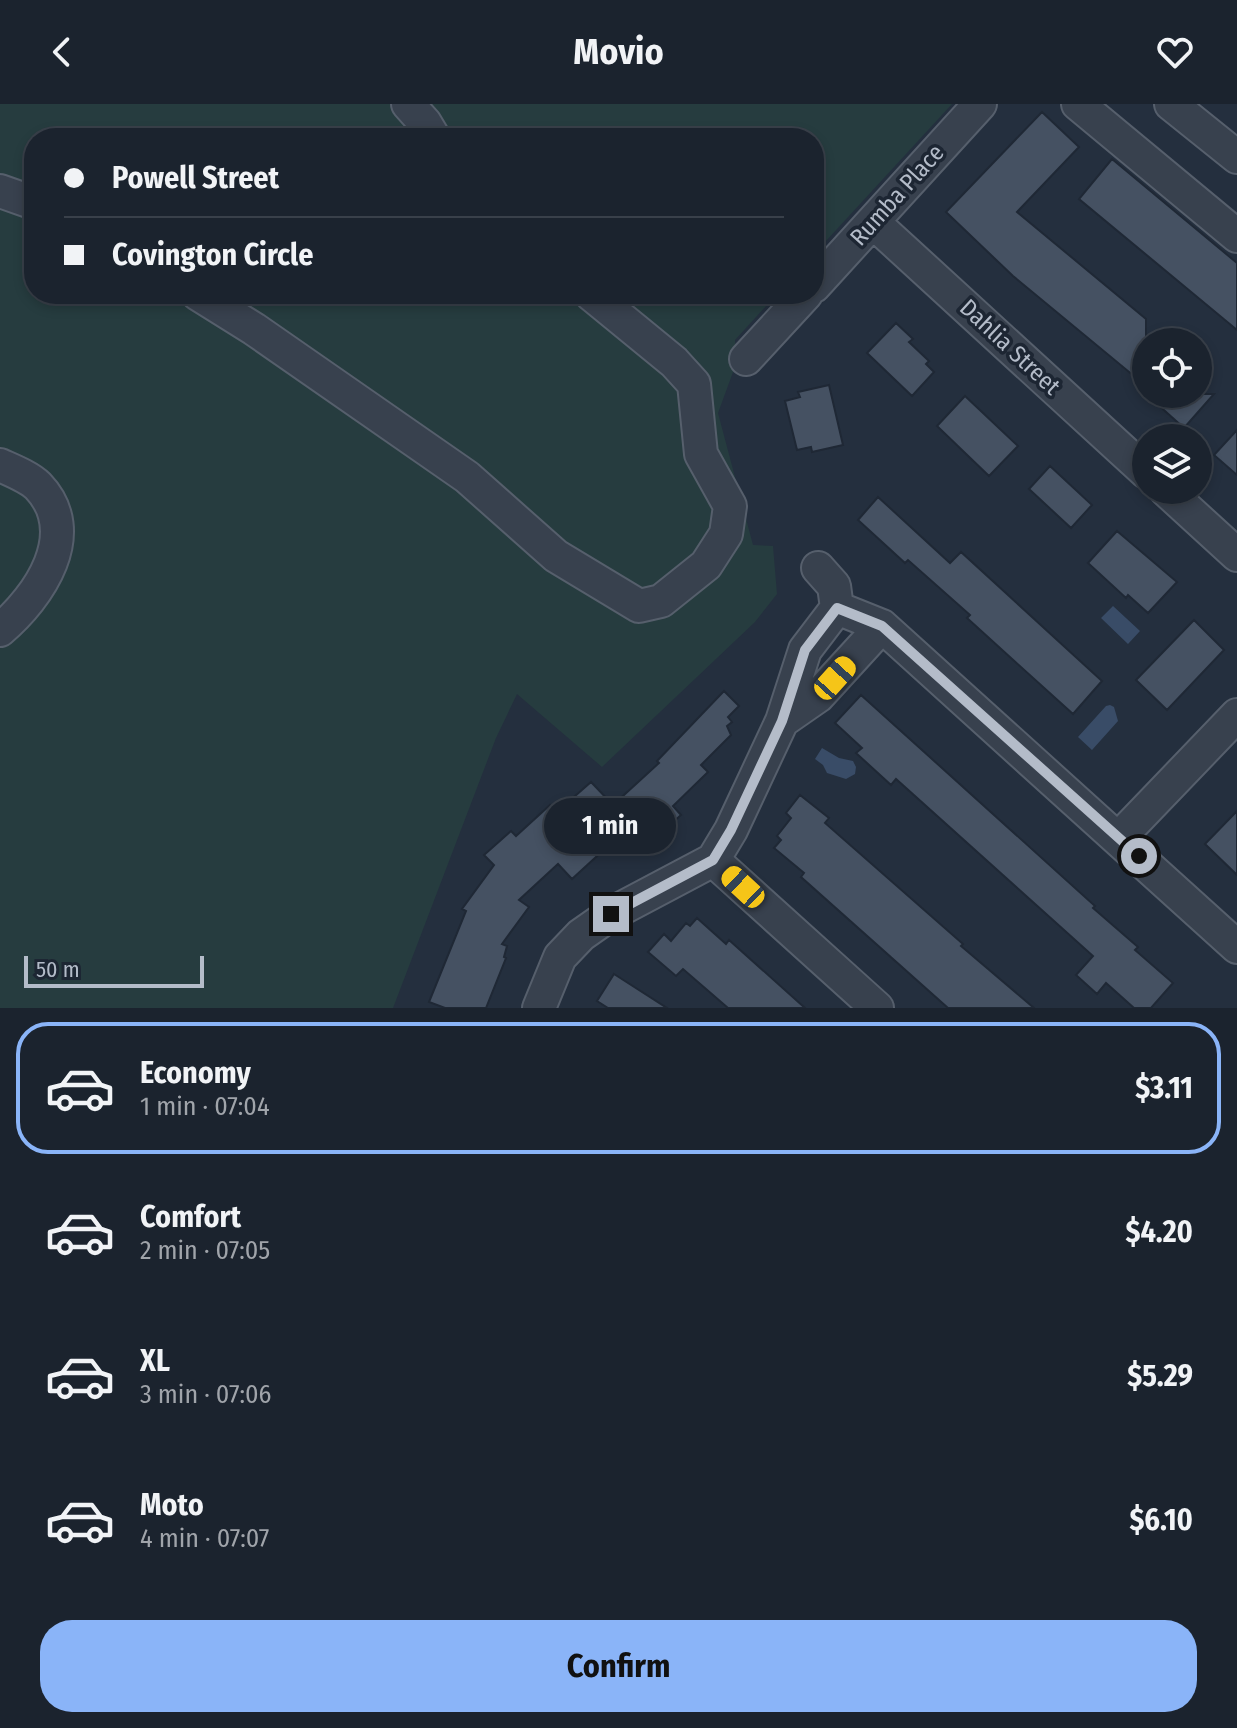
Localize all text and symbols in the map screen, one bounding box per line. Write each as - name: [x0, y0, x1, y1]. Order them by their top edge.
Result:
- icon: back: [40, 30, 84, 74]
- text: Movio: [573, 30, 664, 74]
- icon: heart: [1153, 30, 1197, 74]
- street label: Rumba Place: [844, 139, 950, 251]
- text: Powell Street: [112, 160, 279, 196]
- text: Covington Circle: [112, 237, 313, 273]
- street label: Dahlia Street: [954, 293, 1066, 401]
- map controls: [1132, 328, 1212, 504]
- button: locate: [1132, 328, 1212, 408]
- button: layers: [1132, 424, 1212, 504]
- car: [810, 652, 860, 704]
- callout: 1 min: [545, 798, 677, 854]
- text: 1 min: [582, 810, 638, 841]
- route start: [1121, 838, 1157, 874]
- car: [717, 862, 769, 912]
- route end: [593, 896, 629, 932]
- scale bar: [24, 952, 204, 988]
- text: 50 m: [36, 956, 80, 983]
- icon: car: [44, 1052, 116, 1124]
- text: Economy: [140, 1055, 251, 1091]
- text: $3.11: [1135, 1070, 1193, 1106]
- text: 1 min · 07:04: [140, 1091, 269, 1122]
- icon: car: [44, 1196, 116, 1268]
- text: Comfort: [140, 1199, 241, 1235]
- text: $4.20: [1126, 1214, 1193, 1250]
- text: 2 min · 07:05: [140, 1235, 270, 1266]
- icon: car: [44, 1340, 116, 1412]
- text: XL: [140, 1343, 170, 1379]
- text: $5.29: [1127, 1358, 1193, 1394]
- text: 3 min · 07:06: [140, 1379, 271, 1410]
- icon: car: [44, 1484, 116, 1556]
- text: Moto: [140, 1487, 204, 1523]
- text: $6.10: [1129, 1502, 1193, 1538]
- text: 4 min · 07:07: [140, 1523, 269, 1554]
- button: Confirm: [40, 1620, 1197, 1712]

